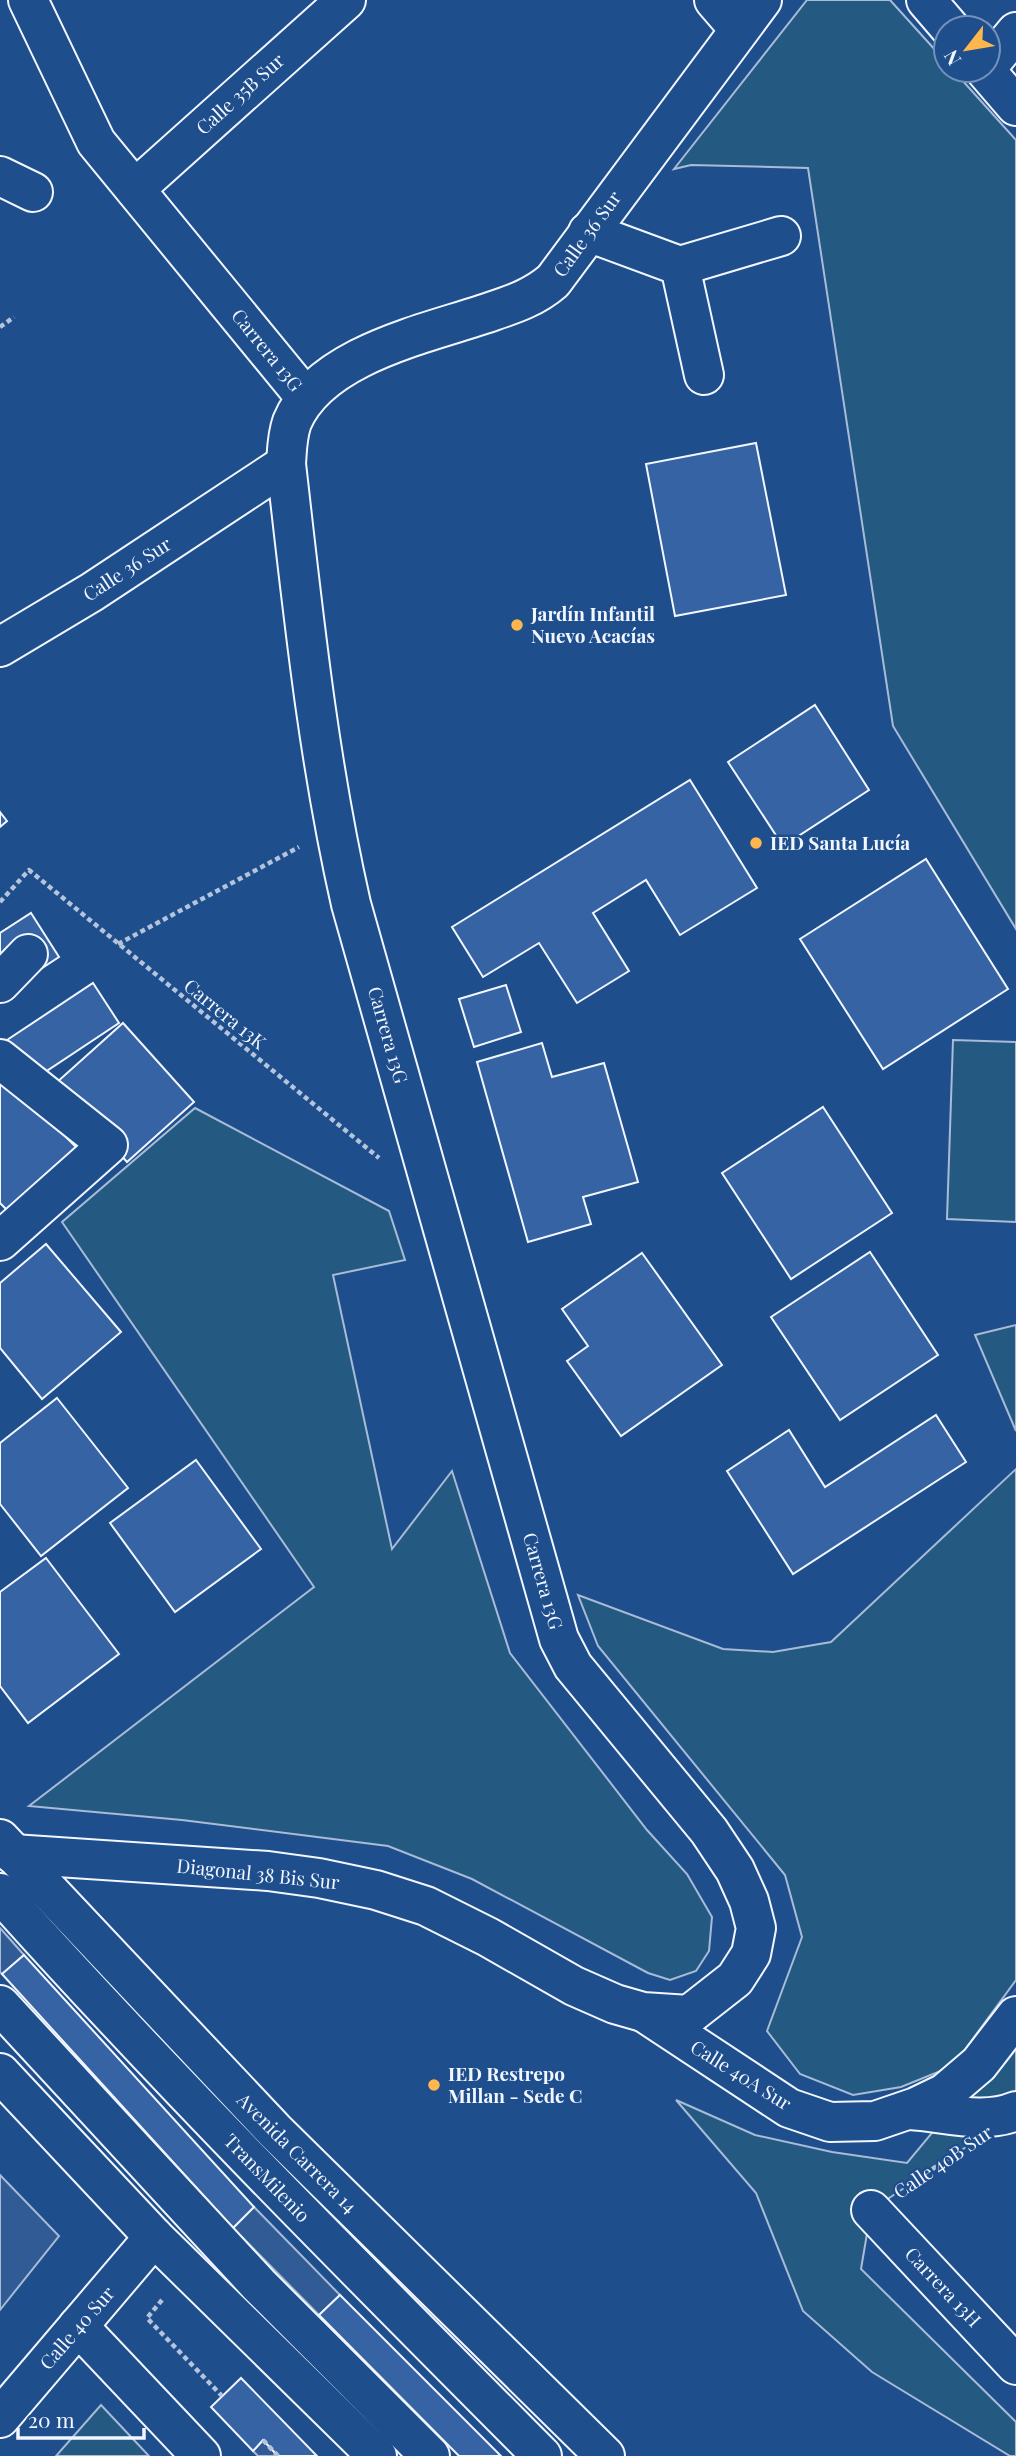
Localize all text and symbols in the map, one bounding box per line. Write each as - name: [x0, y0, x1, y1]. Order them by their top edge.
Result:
- north arrow: [932, 14, 1002, 84]
- text: N: [937, 45, 966, 71]
- street label: Calle 35B Sur: [190, 46, 289, 140]
- street label: Calle 36 Sur: [546, 185, 627, 282]
- street label: Carrera 13G: [226, 302, 309, 396]
- street label: Calle 36 Sur: [77, 530, 176, 606]
- place label: Jardín Infantil Nuevo Acacías: [530, 600, 655, 648]
- marker: Jardín Infantil Nuevo Acacías: [509, 617, 525, 633]
- place label: IED Santa Lucía: [770, 829, 910, 855]
- marker: IED Santa Lucía: [748, 835, 764, 851]
- street label: Carrera 13K: [179, 972, 273, 1055]
- street label: Carrera 13G: [363, 983, 415, 1086]
- street label: Carrera 13G: [518, 1529, 570, 1632]
- street label: Diagonal 38 Bis Sur: [175, 1852, 341, 1895]
- street label: Calle 40A Sur: [686, 2033, 797, 2116]
- place label: IED Restrepo Millan - Sede C: [448, 2060, 582, 2108]
- marker: IED Restrepo Millan - Sede C: [426, 2077, 442, 2093]
- street label: Avenida Carrera 14: [231, 2086, 364, 2218]
- street label: Calle 40B Sur: [888, 2118, 998, 2204]
- street label: TransMilenio: [219, 2127, 317, 2227]
- street label: Carrera 13H: [900, 2241, 988, 2332]
- street label: Calle 40 Sur: [33, 2280, 120, 2375]
- scale bar: [18, 2396, 144, 2440]
- text: 20 m: [28, 2405, 75, 2433]

